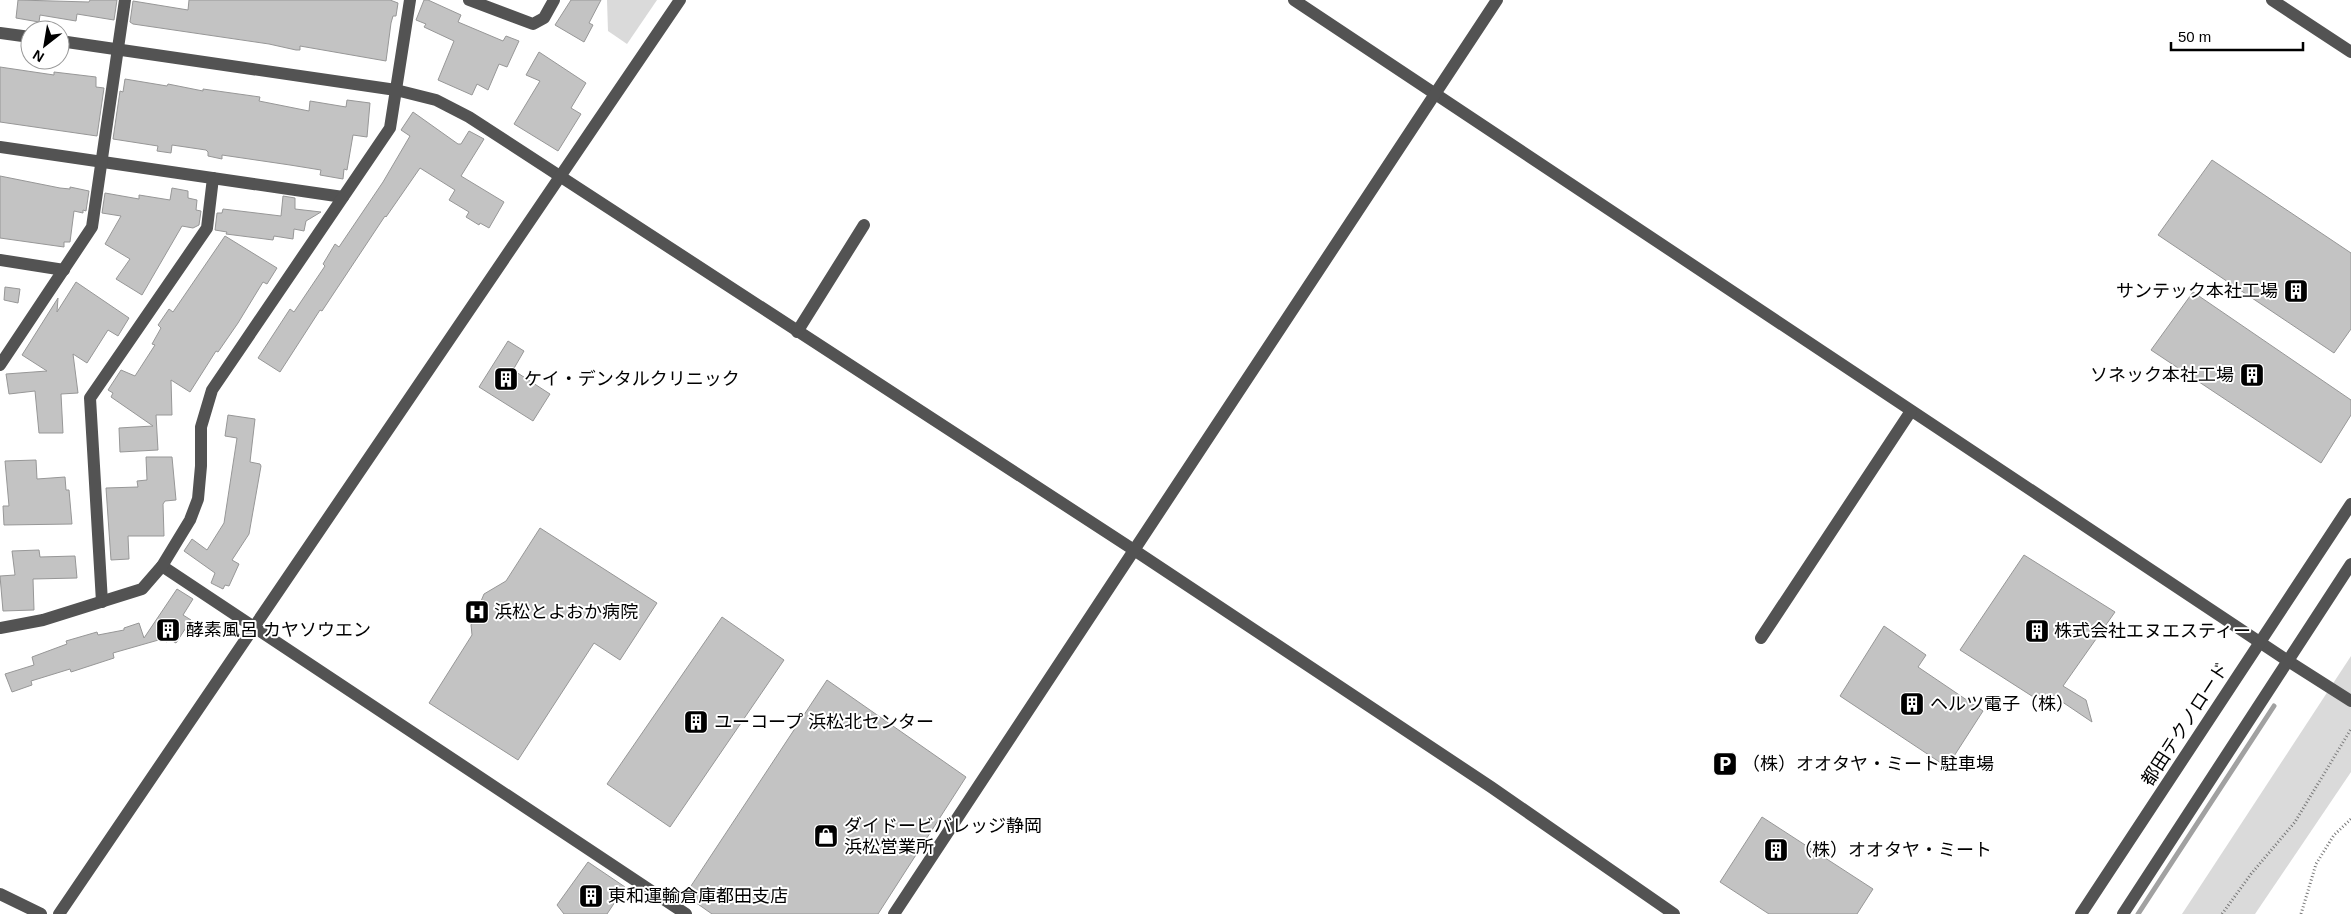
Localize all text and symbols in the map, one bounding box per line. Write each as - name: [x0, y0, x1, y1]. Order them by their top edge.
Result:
- north arrow: [20, 20, 70, 70]
- scale bar: [2171, 20, 2304, 52]
- text: 50 m: [2178, 28, 2211, 45]
- text: N: [30, 47, 47, 66]
- building icon: サンテック本社工場: [2283, 278, 2309, 304]
- place label: サンテック本社工場: [2116, 281, 2278, 301]
- building icon: ソネック本社工場: [2239, 362, 2265, 388]
- place label: ソネック本社工場: [2090, 365, 2234, 385]
- building icon: ケイ・デンタルクリニック: [493, 366, 519, 392]
- place label: ケイ・デンタルクリニック: [524, 369, 740, 389]
- hospital icon: 浜松とよおか病院: [464, 599, 490, 625]
- place label: 浜松とよおか病院: [494, 602, 638, 622]
- building icon: 酵素風呂 カヤソウエン: [155, 617, 181, 643]
- building icon: 株式会社エヌエスティー: [2024, 618, 2050, 644]
- place label: 酵素風呂 カヤソウエン: [186, 620, 371, 640]
- place label: 株式会社エヌエスティー: [2054, 621, 2251, 641]
- street label: 都田テクノロード: [2138, 659, 2232, 789]
- building icon: ヘルツ電子（株）: [1899, 691, 1925, 717]
- place label: ヘルツ電子（株）: [1930, 694, 2074, 714]
- building icon: ユーコープ 浜松北センター: [683, 709, 709, 735]
- place label: ユーコープ 浜松北センター: [714, 712, 934, 732]
- parking icon: （株）オオタヤ・ミート駐車場: [1712, 751, 1738, 777]
- place label: （株）オオタヤ・ミート駐車場: [1742, 754, 1994, 774]
- place label: ダイドービバレッジ静岡 浜松営業所: [844, 816, 1042, 857]
- shop icon: ダイドービバレッジ静岡 浜松営業所: [813, 823, 839, 849]
- building icon: （株）オオタヤ・ミート: [1763, 837, 1789, 863]
- place label: （株）オオタヤ・ミート: [1794, 840, 1992, 860]
- building icon: 東和運輸倉庫都田支店: [578, 883, 604, 909]
- place label: 東和運輸倉庫都田支店: [608, 886, 788, 906]

